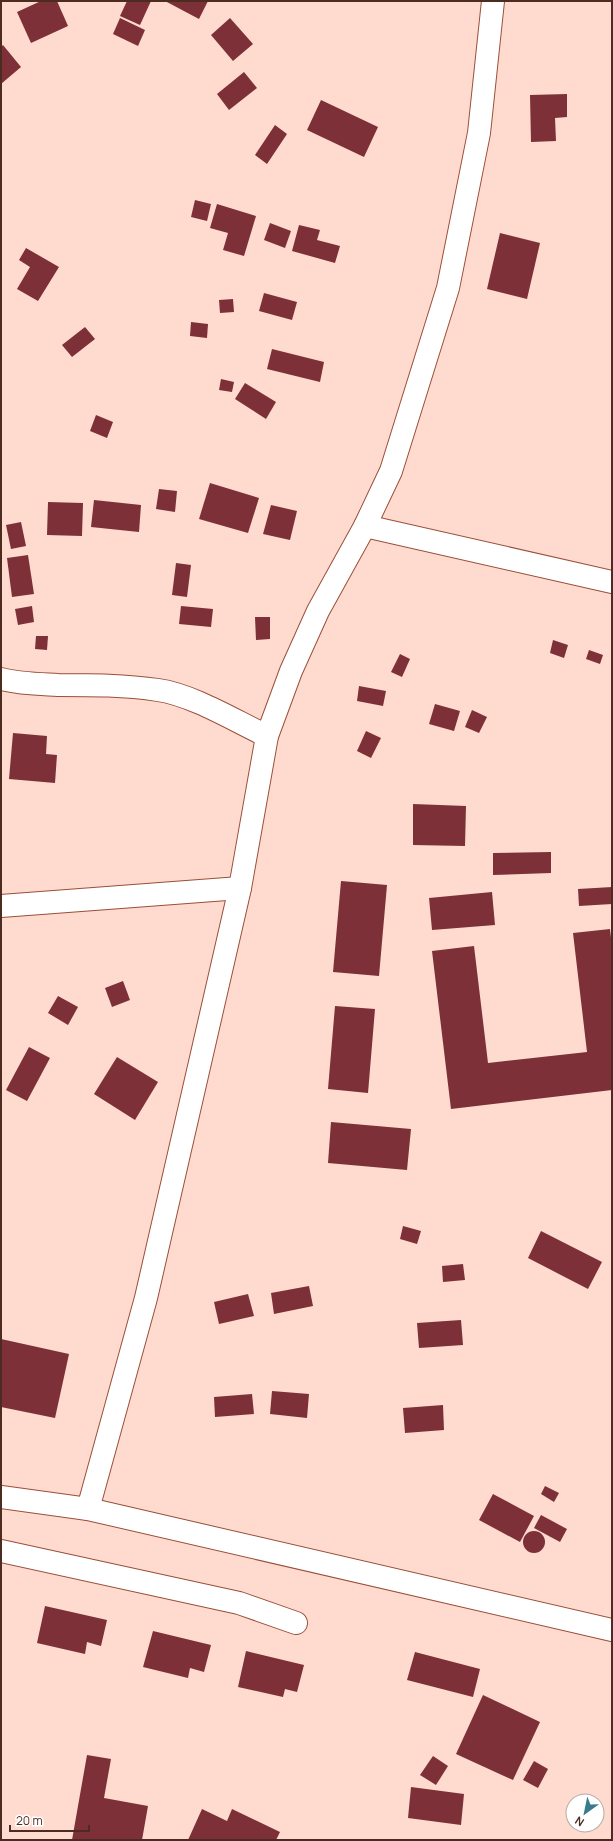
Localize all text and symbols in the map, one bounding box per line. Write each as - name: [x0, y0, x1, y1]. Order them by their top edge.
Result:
- north arrow: [565, 1793, 605, 1833]
- scale bar: [10, 1807, 89, 1833]
- text: 20 m: [16, 1812, 43, 1829]
- text: N: [572, 1813, 587, 1830]

